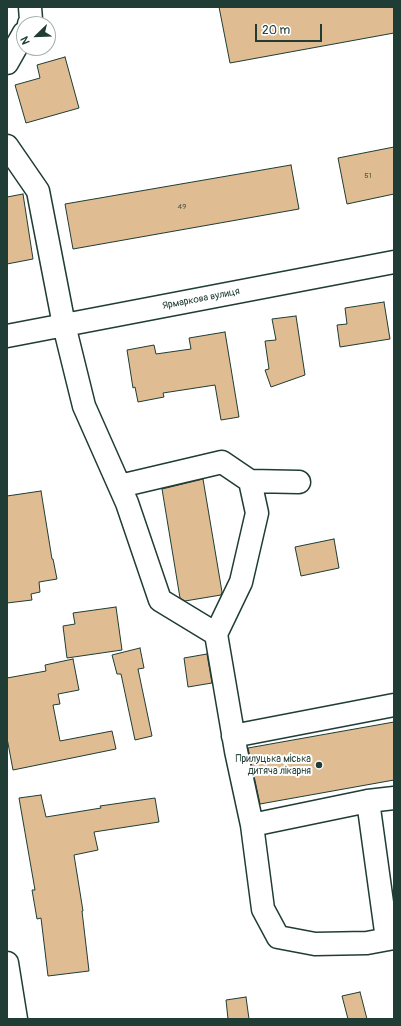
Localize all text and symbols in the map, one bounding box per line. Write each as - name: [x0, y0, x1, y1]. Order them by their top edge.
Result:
- north arrow: [16, 16, 56, 56]
- scale bar: [257, 16, 324, 42]
- text: 20 m: [262, 23, 290, 38]
- text: N: [18, 35, 33, 46]
- house number: 51: [364, 171, 372, 181]
- house number: 49: [178, 202, 186, 212]
- street label: Ярмаркова вулиця: [161, 286, 241, 312]
- place label: Прилуцька міська дитяча лікарня: [236, 753, 311, 776]
- marker: Прилуцька міська дитяча лікарня: [314, 760, 324, 770]

